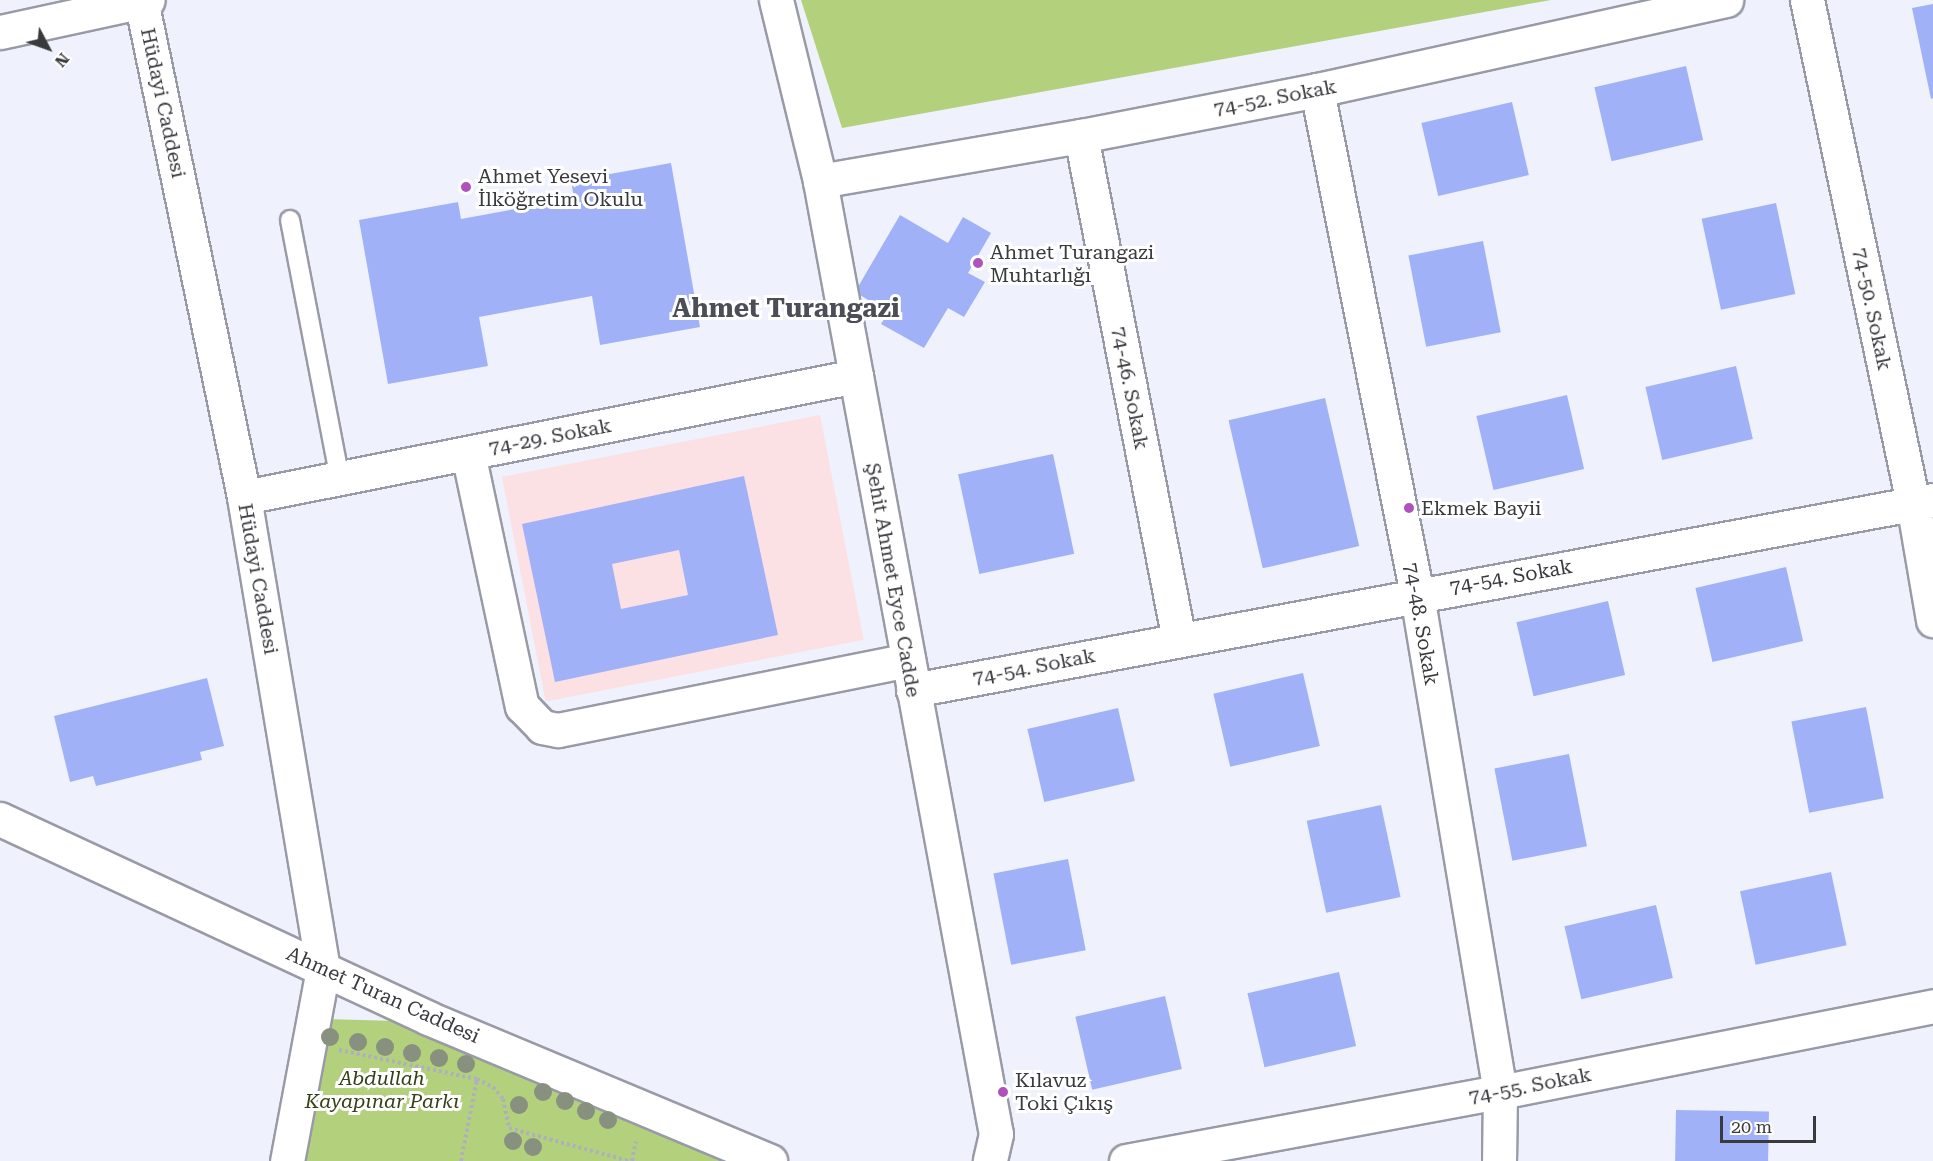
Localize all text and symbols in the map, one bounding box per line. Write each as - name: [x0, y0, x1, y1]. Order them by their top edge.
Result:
- north arrow: [18, 18, 78, 78]
- street label: Hüdayi Caddesi: [135, 26, 191, 180]
- text: N: [51, 49, 73, 71]
- street label: 74-52. Sokak: [1212, 74, 1338, 122]
- place label: Ahmet Yesevi İlköğretim Okulu: [478, 164, 643, 211]
- marker: Ahmet Yesevi İlköğretim Okulu: [459, 180, 473, 194]
- place label: Ahmet Turangazi Muhtarlığı: [990, 240, 1154, 287]
- street label: 74-50. Sokak: [1847, 246, 1897, 372]
- marker: Ahmet Turangazi Muhtarlığı: [971, 256, 985, 270]
- district label: Ahmet Turangazi: [672, 293, 900, 325]
- street label: 74-46. Sokak: [1106, 325, 1154, 451]
- street label: 74-29. Sokak: [487, 413, 613, 461]
- street label: Şehit Ahmet Eyce Cadde: [861, 461, 925, 699]
- place label: Ekmek Bayii: [1421, 496, 1541, 520]
- marker: Ekmek Bayii: [1402, 501, 1416, 515]
- street label: Hüdayi Caddesi: [233, 502, 283, 656]
- street label: 74-54. Sokak: [1448, 554, 1574, 600]
- street label: 74-48. Sokak: [1398, 561, 1444, 687]
- street label: 74-54. Sokak: [971, 643, 1097, 691]
- street label: Ahmet Turan Caddesi: [283, 942, 483, 1048]
- street label: 74-55. Sokak: [1467, 1062, 1593, 1110]
- park label: Abdullah Kayapınar Parkı: [305, 1067, 459, 1114]
- place label: Kılavuz Toki Çıkış: [1015, 1068, 1113, 1115]
- marker: Kılavuz Toki Çıkış: [996, 1085, 1010, 1099]
- scale bar: [1723, 1104, 1819, 1142]
- text: 20 m: [1731, 1116, 1772, 1137]

